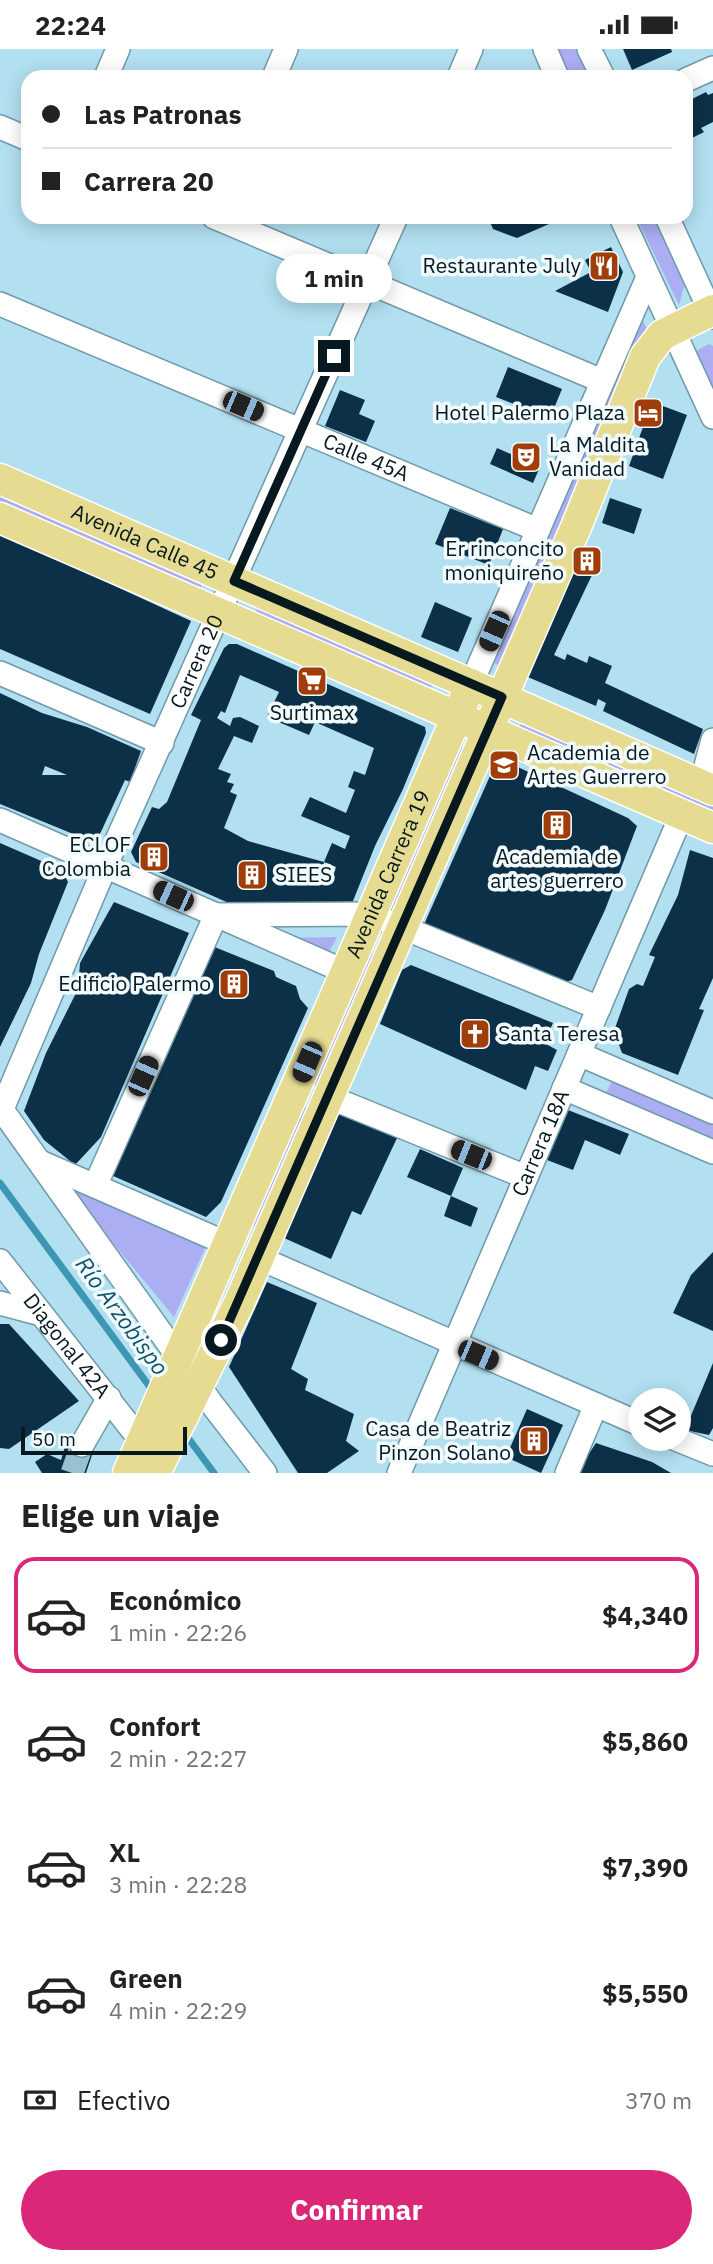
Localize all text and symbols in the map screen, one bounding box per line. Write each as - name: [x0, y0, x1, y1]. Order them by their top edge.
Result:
- text: 22:24: [35, 8, 106, 42]
- text: Las Patronas: [84, 97, 242, 131]
- text: Carrera 20: [84, 164, 213, 198]
- restaurant icon: Restaurante July: [587, 249, 621, 283]
- place label: Restaurante July: [423, 251, 582, 279]
- callout: 1 min: [276, 254, 392, 303]
- text: 1 min: [304, 263, 364, 293]
- route end: [318, 340, 350, 372]
- car: [220, 388, 267, 424]
- hotel icon: Hotel Palermo Plaza: [631, 396, 665, 430]
- place label: Hotel Palermo Plaza: [435, 398, 625, 426]
- street label: Calle 45A: [319, 426, 414, 487]
- place label: La Maldita Vanidad: [549, 430, 646, 482]
- theatre icon: La Maldita Vanidad: [509, 440, 543, 474]
- street label: Avenida Calle 45: [67, 497, 223, 586]
- place label: Er rinconcito moniquireño: [445, 534, 564, 586]
- building icon: Er rinconcito moniquireño: [570, 544, 604, 578]
- car: [476, 608, 513, 654]
- street label: Carrera 20: [163, 610, 229, 713]
- supermarket icon: Surtimax: [295, 664, 329, 698]
- place label: Surtimax: [270, 698, 355, 726]
- place label: Academia de Artes Guerrero: [527, 738, 667, 790]
- school or university icon: Academia de Artes Guerrero: [487, 748, 521, 782]
- street label: Avenida Carrera 19: [339, 785, 436, 962]
- building icon: Academia de artes guerrero: [540, 808, 574, 842]
- place label: ECLOF Colombia: [42, 830, 131, 882]
- building icon: ECLOF Colombia: [137, 840, 171, 874]
- place label: Academia de artes guerrero: [490, 842, 624, 894]
- building icon: SIEES: [235, 858, 269, 892]
- place label: SIEES: [275, 860, 332, 888]
- car: [150, 878, 197, 914]
- building icon: Edificio Palermo: [217, 967, 251, 1001]
- place label: Edificio Palermo: [58, 969, 211, 997]
- church icon: Santa Teresa: [458, 1017, 492, 1051]
- place label: Santa Teresa: [498, 1019, 620, 1047]
- car: [290, 1039, 325, 1085]
- car: [125, 1053, 162, 1099]
- street label: Carrera 18A: [504, 1085, 575, 1200]
- car: [448, 1137, 495, 1173]
- water label: Río Arzobispo: [70, 1250, 176, 1381]
- street label: Diagonal 42A: [18, 1287, 117, 1404]
- route start: [205, 1324, 237, 1356]
- car: [455, 1337, 502, 1373]
- map controls: [628, 1388, 691, 1451]
- button: layers: [628, 1388, 691, 1451]
- place label: Casa de Beatriz Pinzon Solano: [365, 1414, 511, 1466]
- scale bar: [21, 1424, 187, 1456]
- building icon: Casa de Beatriz Pinzon Solano: [517, 1424, 551, 1458]
- text: 50 m: [32, 1427, 76, 1451]
- text: Elige un viaje: [21, 1494, 220, 1536]
- text: Económico: [109, 1583, 241, 1617]
- icon: car: [25, 1584, 88, 1647]
- text: $4,340: [602, 1598, 688, 1632]
- text: 1 min · 22:26: [109, 1617, 247, 1647]
- text: Confort: [109, 1709, 201, 1743]
- icon: car: [25, 1710, 88, 1773]
- text: $5,860: [602, 1724, 688, 1758]
- text: 2 min · 22:27: [109, 1743, 247, 1773]
- text: XL: [109, 1835, 140, 1869]
- icon: car: [25, 1836, 88, 1899]
- text: $7,390: [602, 1850, 688, 1884]
- text: 3 min · 22:28: [109, 1869, 247, 1899]
- text: Green: [109, 1961, 183, 1995]
- icon: car: [25, 1962, 88, 2025]
- text: $5,550: [602, 1976, 688, 2010]
- text: 4 min · 22:29: [109, 1995, 247, 2025]
- icon: cash: [21, 2081, 59, 2119]
- text: Efectivo: [77, 2083, 171, 2117]
- text: 370 m: [625, 2085, 692, 2115]
- button: Confirmar: [21, 2170, 692, 2250]

